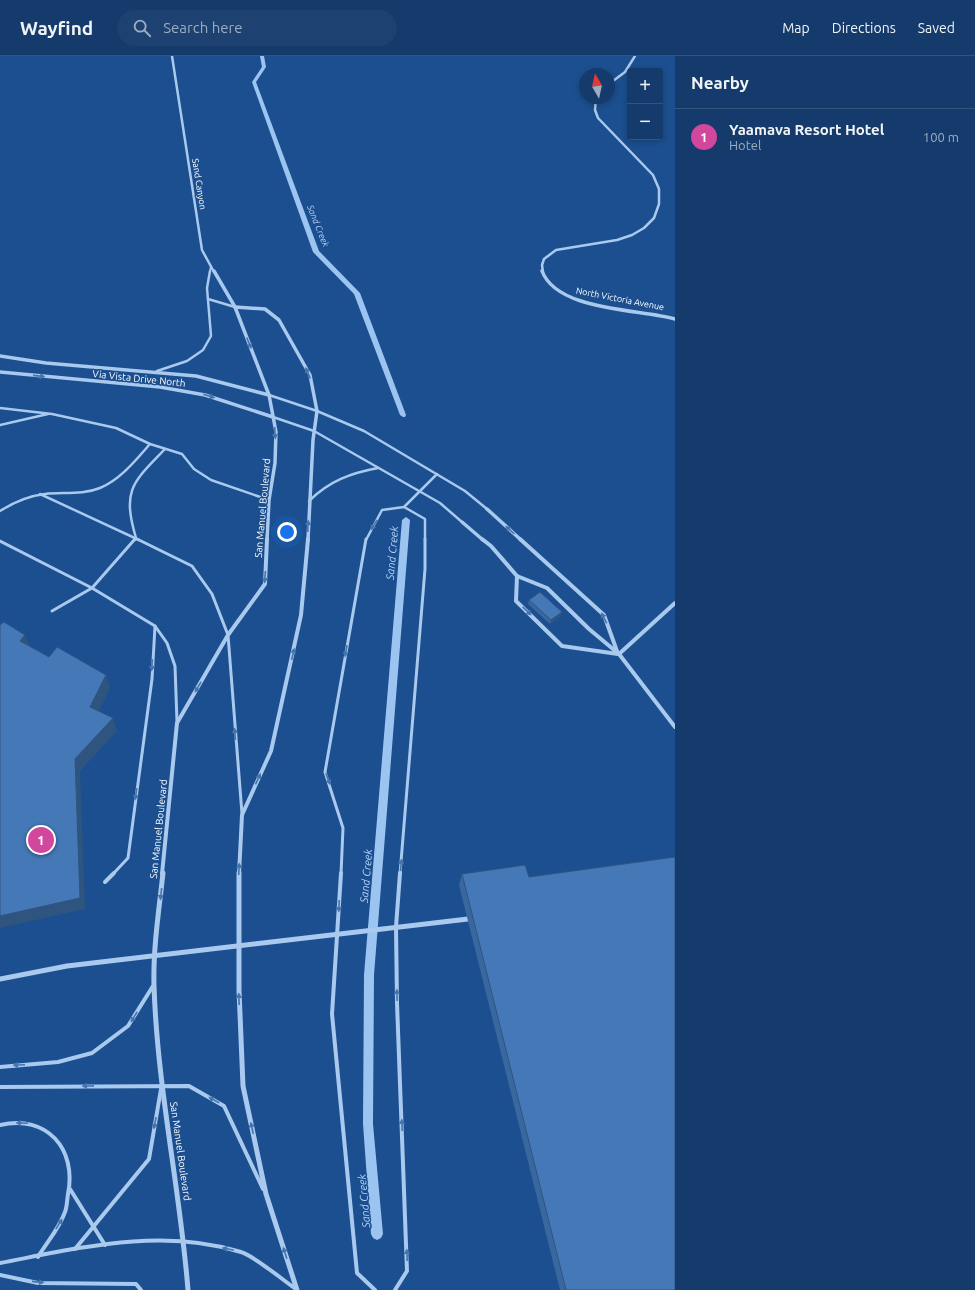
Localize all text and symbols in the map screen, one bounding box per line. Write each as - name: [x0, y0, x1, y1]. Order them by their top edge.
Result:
- search box: [117, 10, 397, 46]
- text: Wayfind: [20, 17, 93, 39]
- icon: search: [131, 17, 153, 39]
- text: Search here: [163, 19, 242, 36]
- text: Map: [782, 20, 810, 36]
- text: Directions: [832, 20, 896, 36]
- text: Saved: [918, 20, 955, 36]
- north arrow: [579, 68, 615, 104]
- map controls: [627, 68, 663, 140]
- button: +: [627, 68, 663, 104]
- text: Nearby: [691, 73, 749, 92]
- button: −: [627, 104, 663, 140]
- text: Yaamava Resort Hotel: [729, 121, 884, 138]
- text: 1: [700, 130, 708, 144]
- text: 100 m: [923, 130, 959, 144]
- text: Hotel: [729, 138, 761, 152]
- street label: Sand Canyon: [190, 158, 208, 210]
- water label: Sand Creek: [305, 203, 331, 249]
- street label: North Victoria Avenue: [575, 286, 665, 312]
- one-way arrow: [246, 338, 252, 350]
- one-way arrow: [304, 367, 310, 379]
- street label: Via Vista Drive North: [92, 368, 186, 389]
- one-way arrow: [33, 372, 45, 379]
- one-way arrow: [204, 393, 216, 399]
- one-way arrow: [272, 427, 279, 439]
- street label: San Manuel Boulevard: [253, 458, 272, 558]
- one-way arrow: [305, 519, 311, 532]
- one-way arrow: [370, 519, 377, 531]
- your location: [277, 522, 297, 542]
- water label: Sand Creek: [384, 525, 400, 581]
- one-way arrow: [505, 525, 515, 534]
- one-way arrow: [262, 571, 269, 583]
- one-way arrow: [522, 606, 532, 616]
- one-way arrow: [601, 612, 608, 624]
- one-way arrow: [343, 645, 349, 657]
- one-way arrow: [290, 648, 296, 660]
- one-way arrow: [149, 659, 156, 671]
- one-way arrow: [194, 681, 201, 693]
- one-way arrow: [231, 728, 238, 740]
- one-way arrow: [325, 773, 331, 785]
- one-way arrow: [255, 774, 261, 785]
- street label: San Manuel Boulevard: [148, 779, 169, 879]
- one-way arrow: [133, 788, 139, 800]
- pin: 1: [28, 825, 54, 855]
- water label: Sand Creek: [358, 848, 374, 904]
- one-way arrow: [397, 859, 404, 871]
- one-way arrow: [236, 863, 243, 875]
- one-way arrow: [157, 888, 164, 900]
- one-way arrow: [336, 900, 343, 912]
- one-way arrow: [394, 988, 400, 1001]
- one-way arrow: [236, 992, 242, 1005]
- one-way arrow: [130, 1011, 137, 1023]
- one-way arrow: [13, 1061, 25, 1068]
- one-way arrow: [81, 1083, 94, 1089]
- one-way arrow: [208, 1097, 220, 1104]
- street label: San Manuel Boulevard: [168, 1101, 193, 1201]
- one-way arrow: [152, 1117, 158, 1130]
- one-way arrow: [398, 1119, 405, 1131]
- one-way arrow: [15, 1120, 28, 1126]
- one-way arrow: [248, 1121, 254, 1134]
- water label: Sand Creek: [356, 1173, 372, 1229]
- one-way arrow: [55, 1219, 63, 1229]
- one-way arrow: [222, 1246, 234, 1252]
- one-way arrow: [282, 1247, 288, 1259]
- one-way arrow: [404, 1248, 410, 1261]
- one-way arrow: [32, 1279, 44, 1285]

